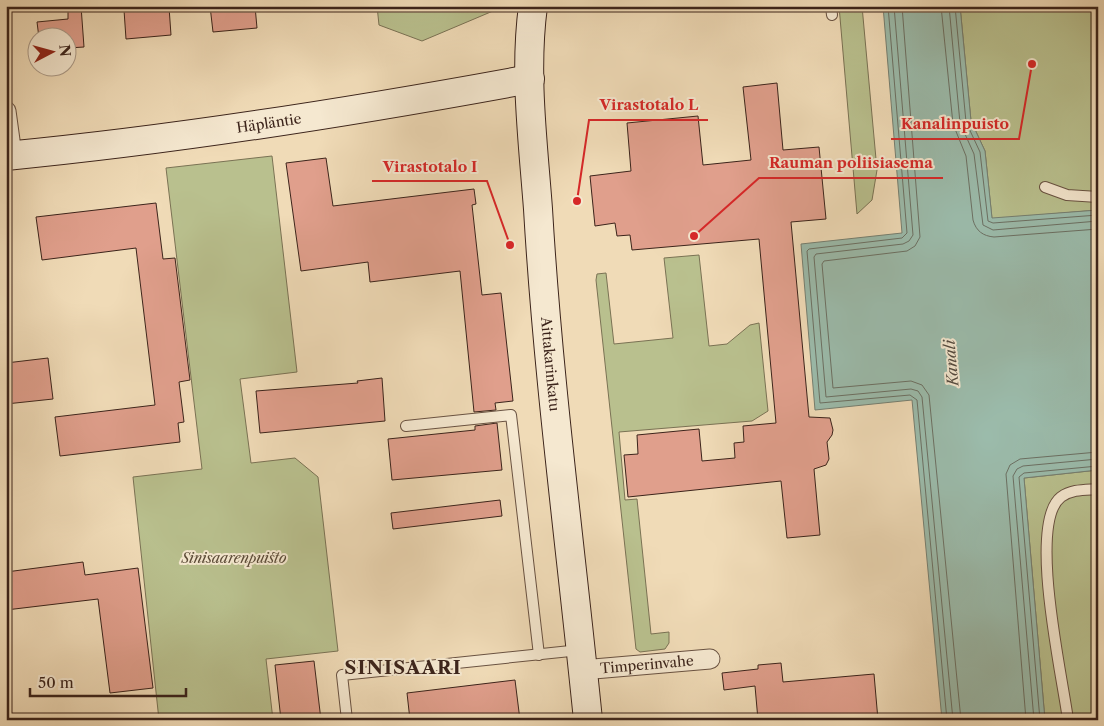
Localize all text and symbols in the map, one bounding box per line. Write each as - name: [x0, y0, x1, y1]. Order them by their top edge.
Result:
- north arrow: [28, 28, 78, 78]
- text: N: [55, 44, 75, 58]
- callout: Virastotalo L: [589, 90, 708, 120]
- text: Virastotalo L: [599, 95, 699, 114]
- street label: Häpläntie: [235, 109, 303, 137]
- callout: Kanalinpuisto: [891, 109, 1019, 139]
- text: Kanalinpuisto: [901, 114, 1009, 133]
- callout: Rauman poliisiasema: [759, 148, 943, 178]
- callout: Virastotalo I: [372, 151, 487, 181]
- text: Rauman poliisiasema: [769, 153, 933, 172]
- text: Virastotalo I: [382, 157, 477, 176]
- street label: Aittakarinkatu: [537, 315, 564, 413]
- water label: Kanali: [939, 338, 963, 388]
- park label: Sinisaarenpuisto: [180, 549, 287, 567]
- street label: Timperinvahe: [599, 651, 694, 677]
- district label: SINISAARI: [344, 656, 462, 679]
- scale bar: [30, 666, 186, 698]
- text: 50 m: [38, 673, 74, 692]

